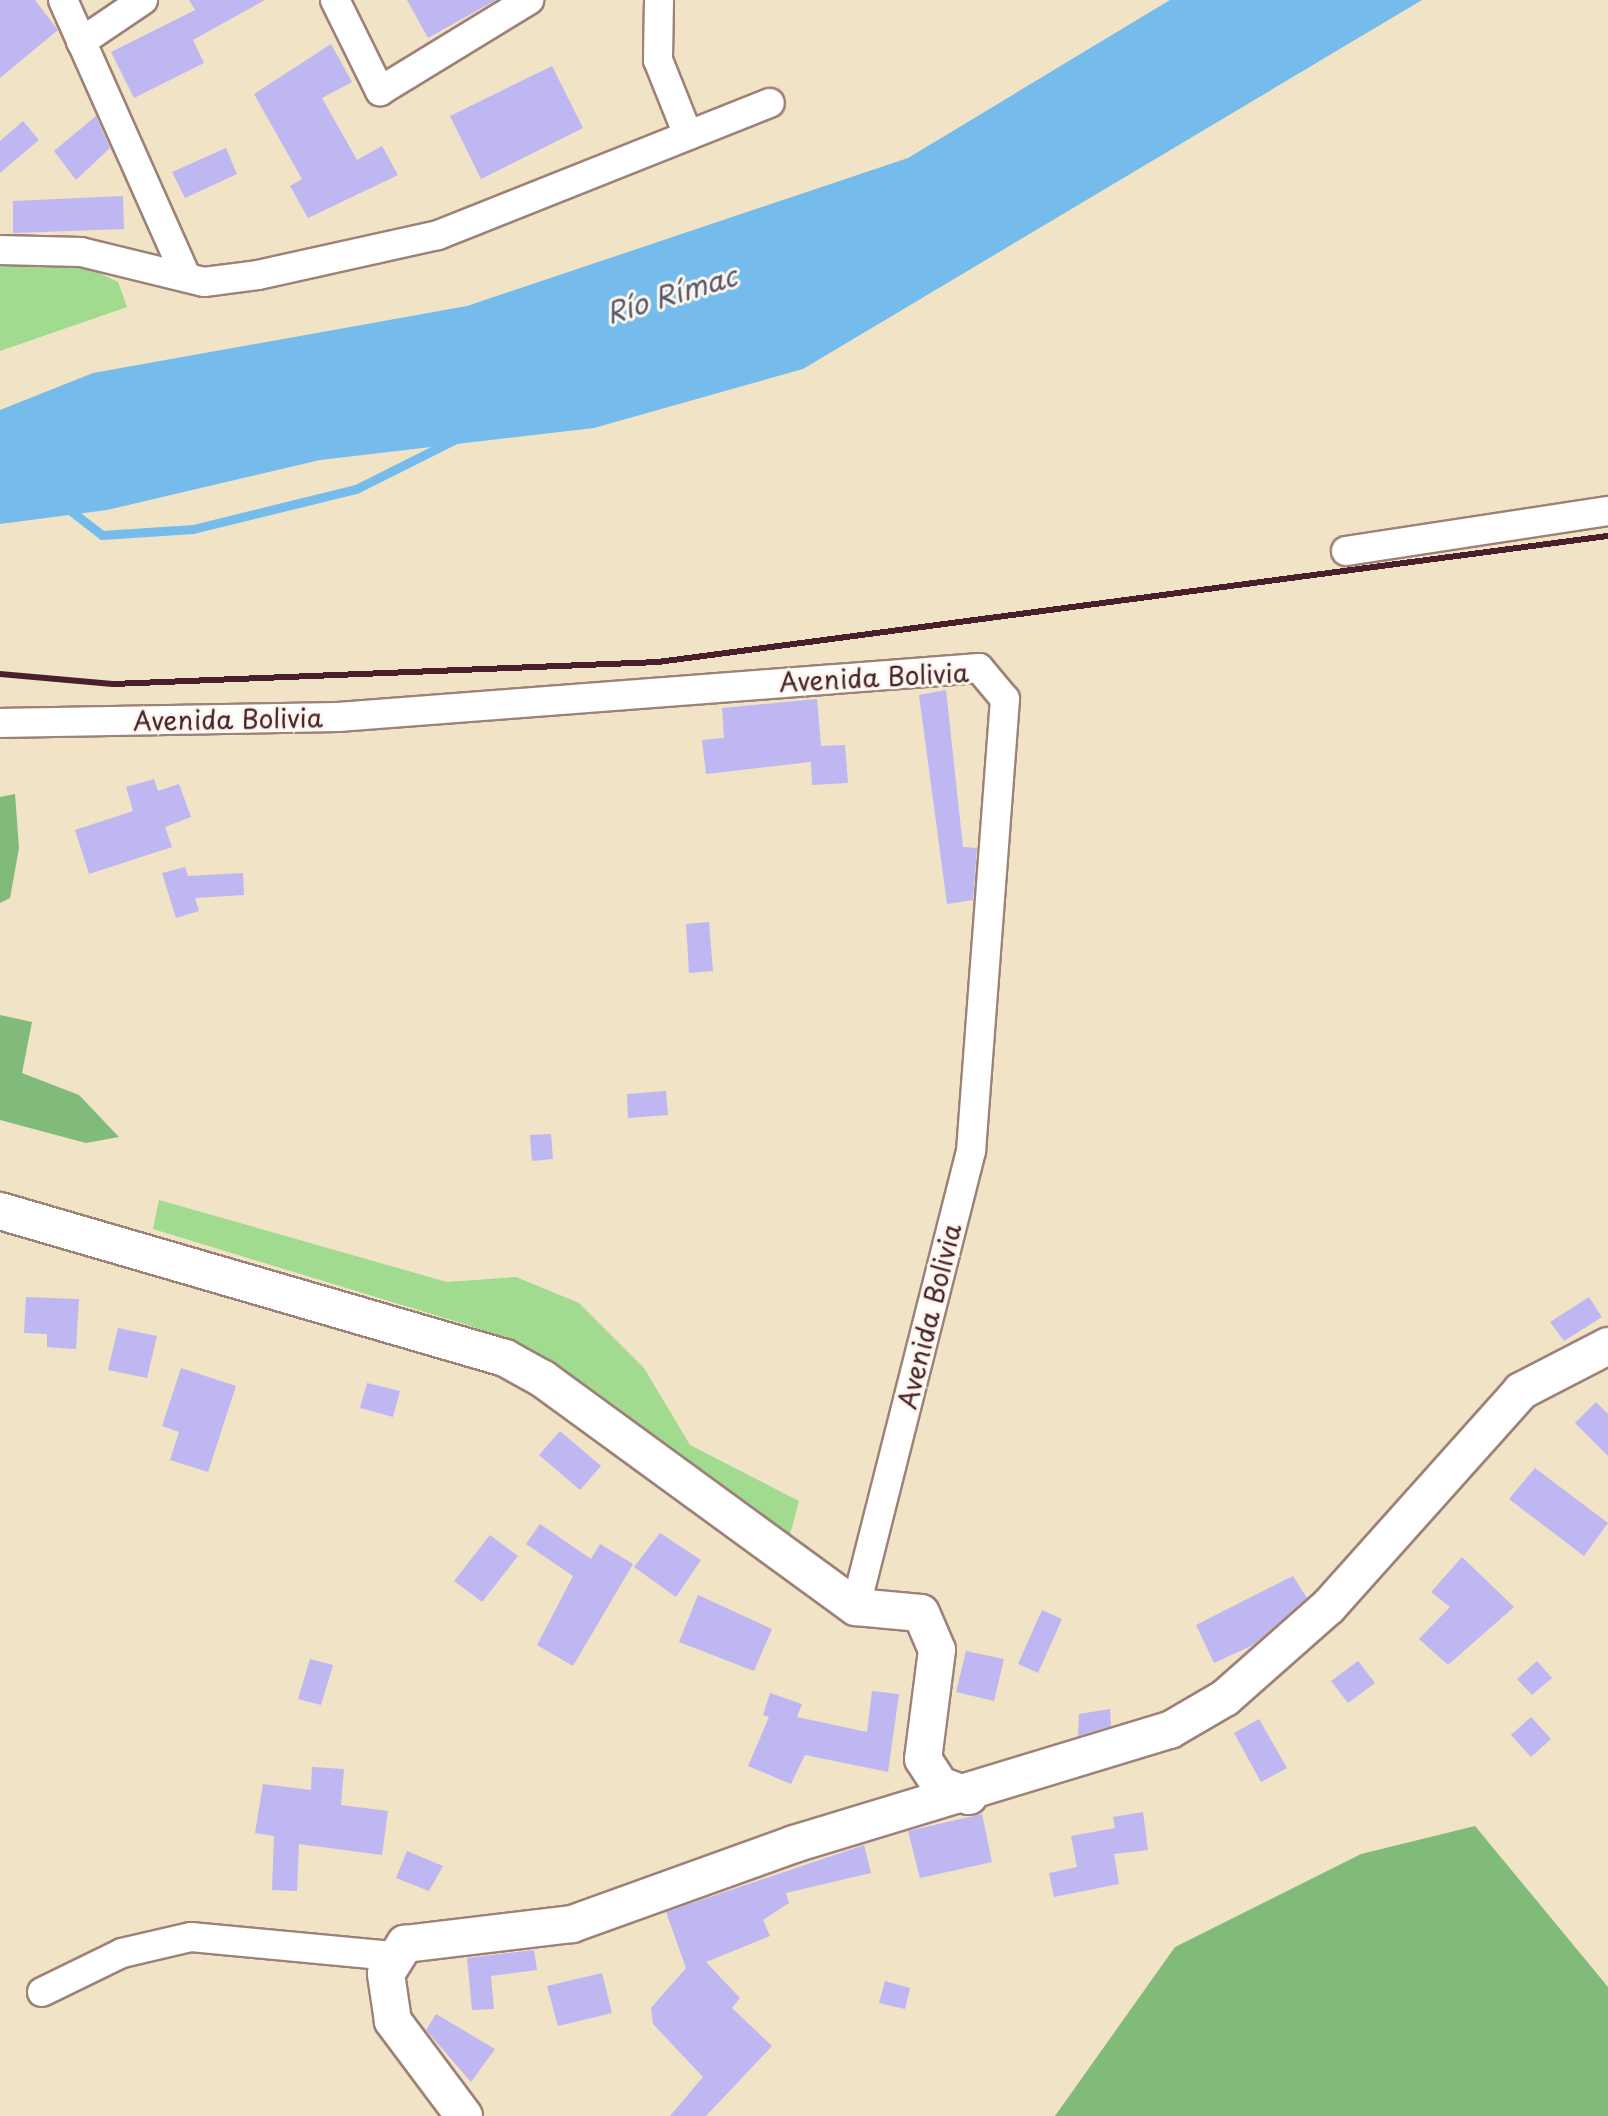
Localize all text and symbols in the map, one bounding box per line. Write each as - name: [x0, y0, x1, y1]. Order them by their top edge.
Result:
- water label: Río Rímac: [601, 258, 741, 330]
- street label: Avenida Bolivia: [778, 656, 970, 698]
- street label: Avenida Bolivia: [132, 702, 324, 736]
- street label: Avenida Bolivia: [891, 1220, 967, 1412]

